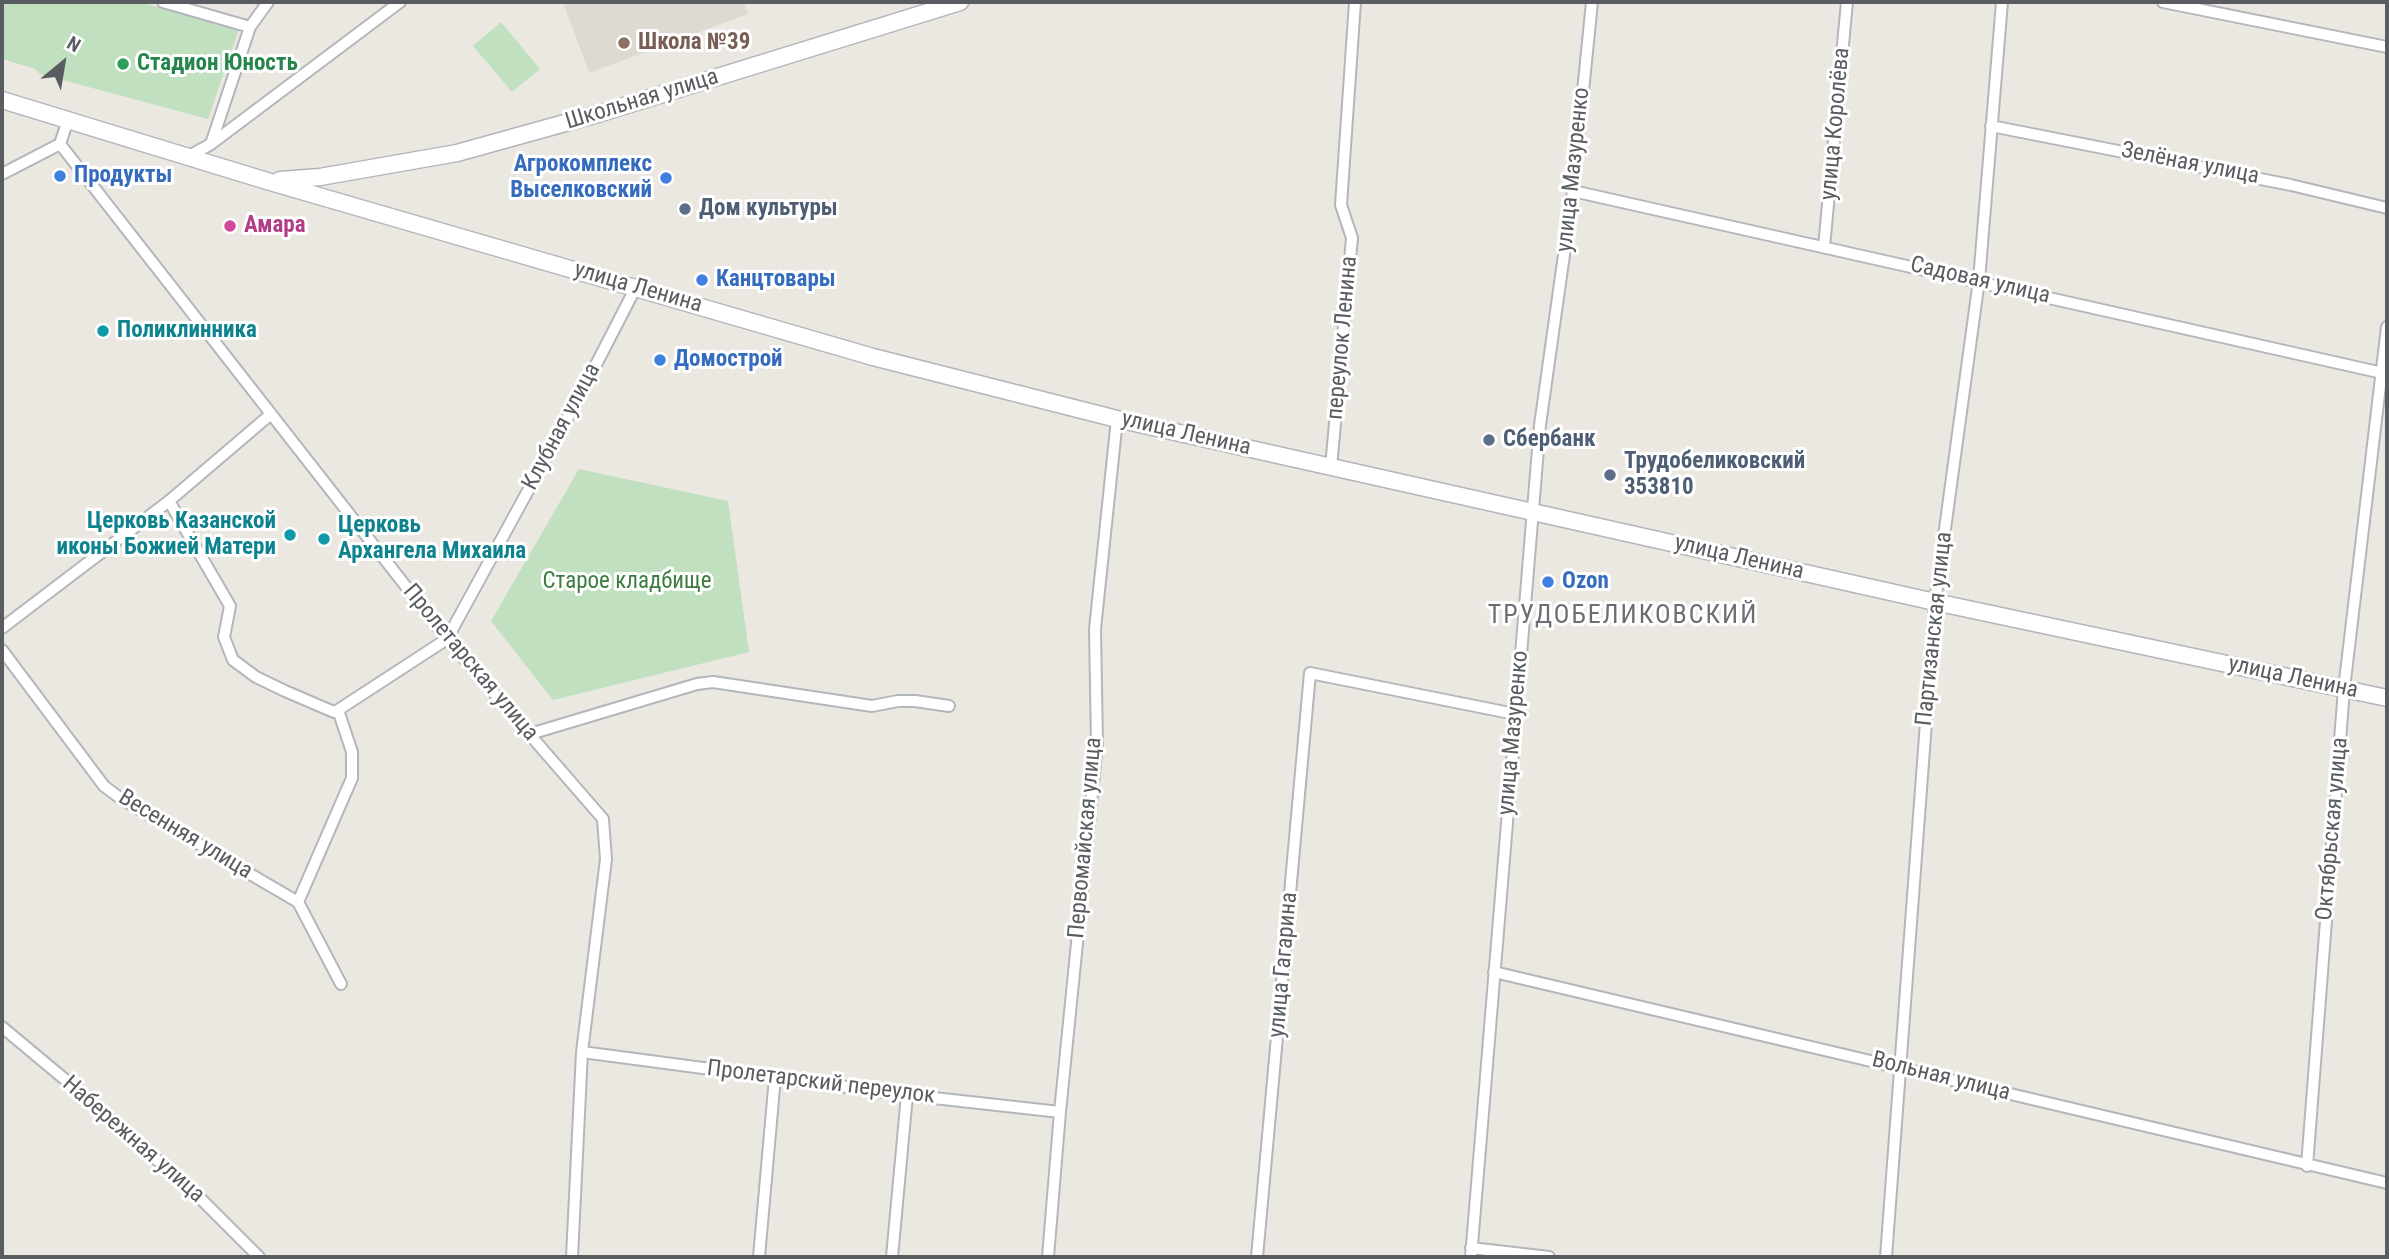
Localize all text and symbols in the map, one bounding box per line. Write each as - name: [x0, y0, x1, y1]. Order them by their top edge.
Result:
- north arrow: [28, 28, 98, 98]
- place label: Школа №39: [638, 29, 750, 57]
- text: N: [63, 32, 85, 57]
- marker: Школа №39: [616, 35, 632, 51]
- street label: улица Королёва: [1816, 47, 1856, 201]
- place label: Стадион Юность: [137, 50, 298, 78]
- marker: Стадион Юность: [115, 56, 131, 72]
- street label: Школьная улица: [562, 64, 722, 136]
- street label: улица Мазуренко: [1552, 86, 1596, 254]
- street label: Зелёная улица: [2119, 137, 2261, 191]
- place label: Агрокомплекс Выселковский: [510, 151, 652, 205]
- place label: Продукты: [74, 162, 172, 190]
- marker: Продукты: [52, 168, 68, 184]
- marker: Агрокомплекс Выселковский: [658, 170, 674, 186]
- place label: Дом культуры: [699, 195, 838, 223]
- marker: Дом культуры: [677, 201, 693, 217]
- place label: Амара: [244, 212, 306, 240]
- marker: Амара: [222, 218, 238, 234]
- street label: Садовая улица: [1907, 252, 2053, 310]
- street label: переулок Ленина: [1322, 255, 1364, 421]
- street label: улица Ленина: [571, 257, 705, 319]
- place label: Канцтовары: [716, 266, 836, 294]
- marker: Канцтовары: [694, 272, 710, 288]
- place label: Поликлинника: [117, 317, 257, 345]
- marker: Поликлинника: [95, 323, 111, 339]
- place label: Домострой: [674, 346, 783, 374]
- marker: Домострой: [652, 352, 668, 368]
- street label: Клубная улица: [517, 359, 607, 495]
- street label: улица Ленина: [1119, 406, 1253, 462]
- place label: Сбербанк: [1503, 426, 1595, 454]
- marker: Сбербанк: [1481, 432, 1497, 448]
- place label: Трудобеликовский 353810: [1624, 448, 1805, 502]
- marker: Трудобеликовский 353810: [1602, 467, 1618, 483]
- place label: Церковь Казанской иконы Божией Матери: [56, 508, 276, 562]
- place label: Церковь Архангела Михаила: [338, 512, 526, 566]
- marker: Церковь Казанской иконы Божией Матери: [282, 527, 298, 543]
- street label: улица Ленина: [1672, 530, 1806, 586]
- marker: Церковь Архангела Михаила: [316, 531, 332, 547]
- street label: Партизанская улица: [1911, 531, 1959, 727]
- park label: Старое кладбище: [543, 568, 711, 596]
- place label: Ozon: [1562, 568, 1609, 596]
- marker: Ozon: [1540, 574, 1556, 590]
- street label: Пролетарская улица: [396, 579, 544, 747]
- district label: ТРУДОБЕЛИКОВСКИЙ: [1490, 600, 1756, 632]
- street label: улица Мазуренко: [1493, 649, 1535, 817]
- street label: улица Ленина: [2226, 651, 2360, 705]
- street label: Первомайская улица: [1063, 736, 1109, 940]
- street label: Октябрьская улица: [2311, 736, 2355, 922]
- street label: Весенняя улица: [113, 784, 257, 886]
- street label: улица Гагарина: [1264, 891, 1304, 1039]
- street label: Вольная улица: [1869, 1047, 2013, 1107]
- street label: Пролетарский переулок: [705, 1055, 937, 1111]
- street label: Набережная улица: [56, 1071, 210, 1209]

